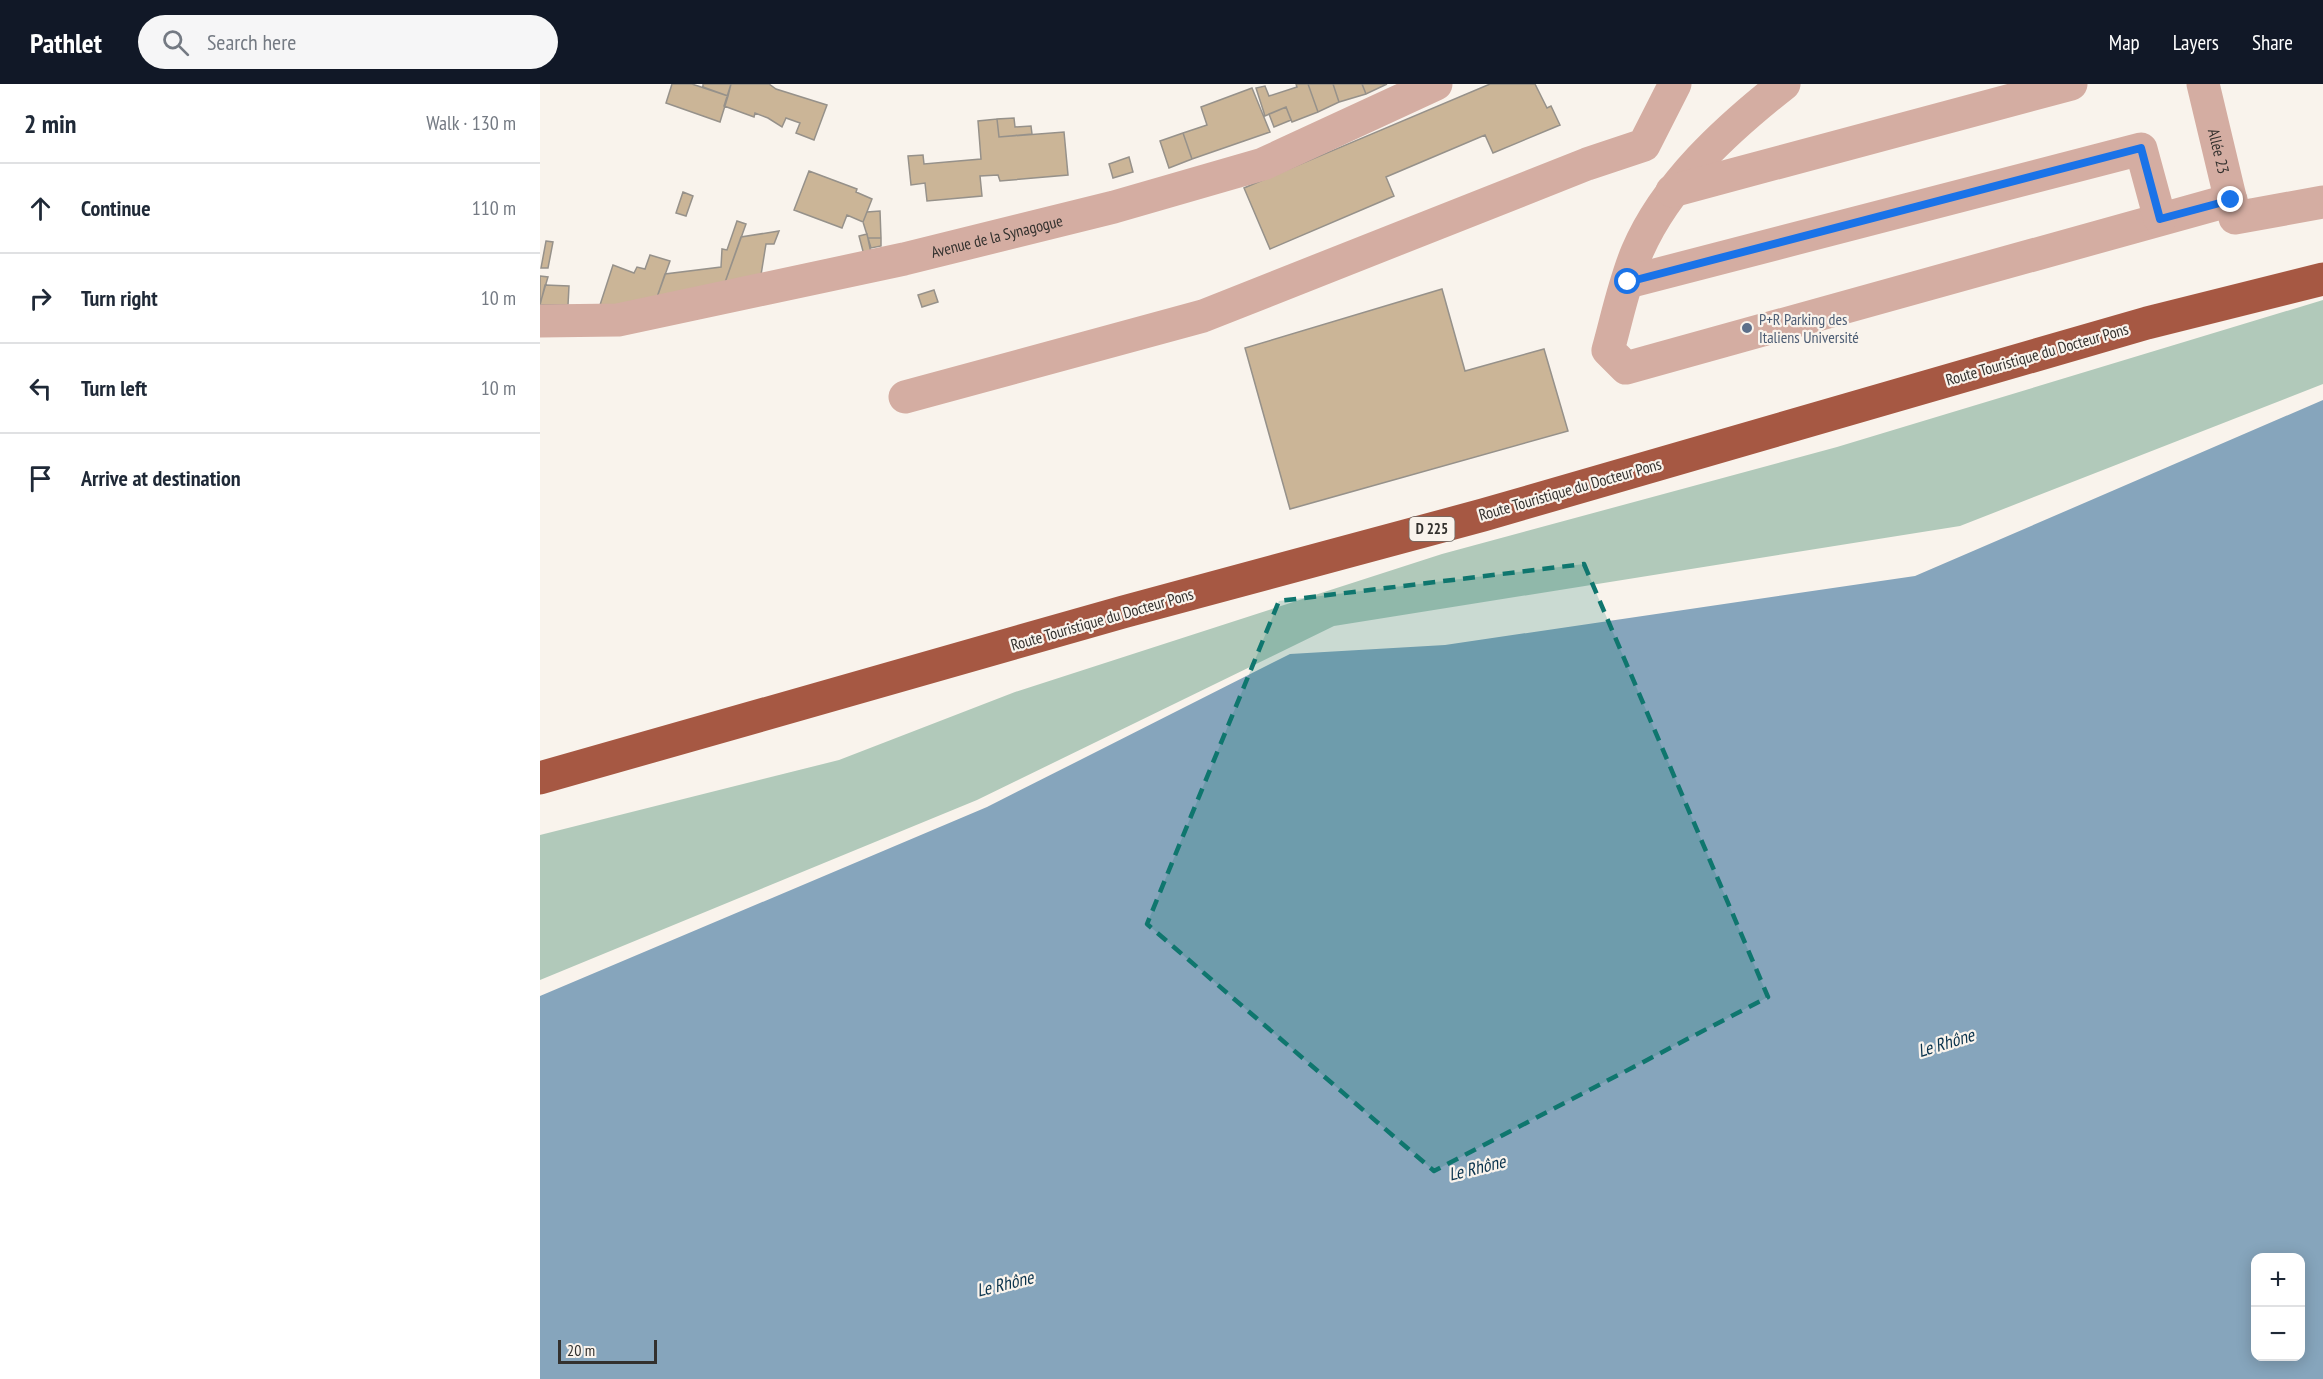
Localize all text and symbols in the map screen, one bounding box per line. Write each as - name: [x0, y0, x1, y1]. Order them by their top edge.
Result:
- search box: [138, 15, 558, 69]
- text: Pathlet: [30, 24, 102, 61]
- icon: search: [159, 26, 192, 59]
- text: Search here: [207, 28, 296, 56]
- text: Map: [2109, 29, 2140, 56]
- text: Layers: [2173, 29, 2219, 56]
- text: Share: [2252, 29, 2293, 56]
- text: 2 min: [24, 107, 77, 140]
- text: Walk · 130 m: [426, 110, 516, 136]
- street label: Allée 23: [2204, 126, 2234, 176]
- route end: [2217, 186, 2243, 212]
- icon: ahead: [24, 192, 57, 225]
- text: Continue: [81, 194, 151, 222]
- text: 110 m: [472, 195, 516, 221]
- street label: Avenue de la Synagogue: [929, 210, 1065, 262]
- route start: [1614, 268, 1640, 294]
- icon: right: [24, 282, 57, 315]
- text: Turn right: [81, 284, 158, 312]
- text: 10 m: [481, 285, 516, 311]
- place label: P+R Parking des Italiens Université: [1759, 309, 1859, 347]
- street label: Route Touristique du Docteur Pons: [1943, 318, 2131, 390]
- marker: P+R Parking des Italiens Université: [1740, 321, 1754, 335]
- icon: left: [24, 372, 57, 405]
- text: Turn left: [81, 374, 147, 402]
- text: 10 m: [481, 375, 516, 401]
- street label: Route Touristique du Docteur Pons: [1476, 453, 1664, 525]
- icon: arrive: [24, 462, 57, 495]
- text: Arrive at destination: [81, 464, 241, 492]
- road number: D 225: [1410, 517, 1454, 541]
- street label: Route Touristique du Docteur Pons: [1008, 583, 1196, 655]
- water label: Le Rhône: [1915, 1023, 1978, 1062]
- water label: Le Rhône: [1446, 1149, 1509, 1186]
- map controls: [2251, 1253, 2305, 1361]
- button: +: [2251, 1253, 2305, 1307]
- water label: Le Rhône: [974, 1265, 1037, 1302]
- button: −: [2251, 1307, 2305, 1361]
- scale bar: [558, 1337, 657, 1364]
- text: 20 m: [567, 1340, 595, 1360]

